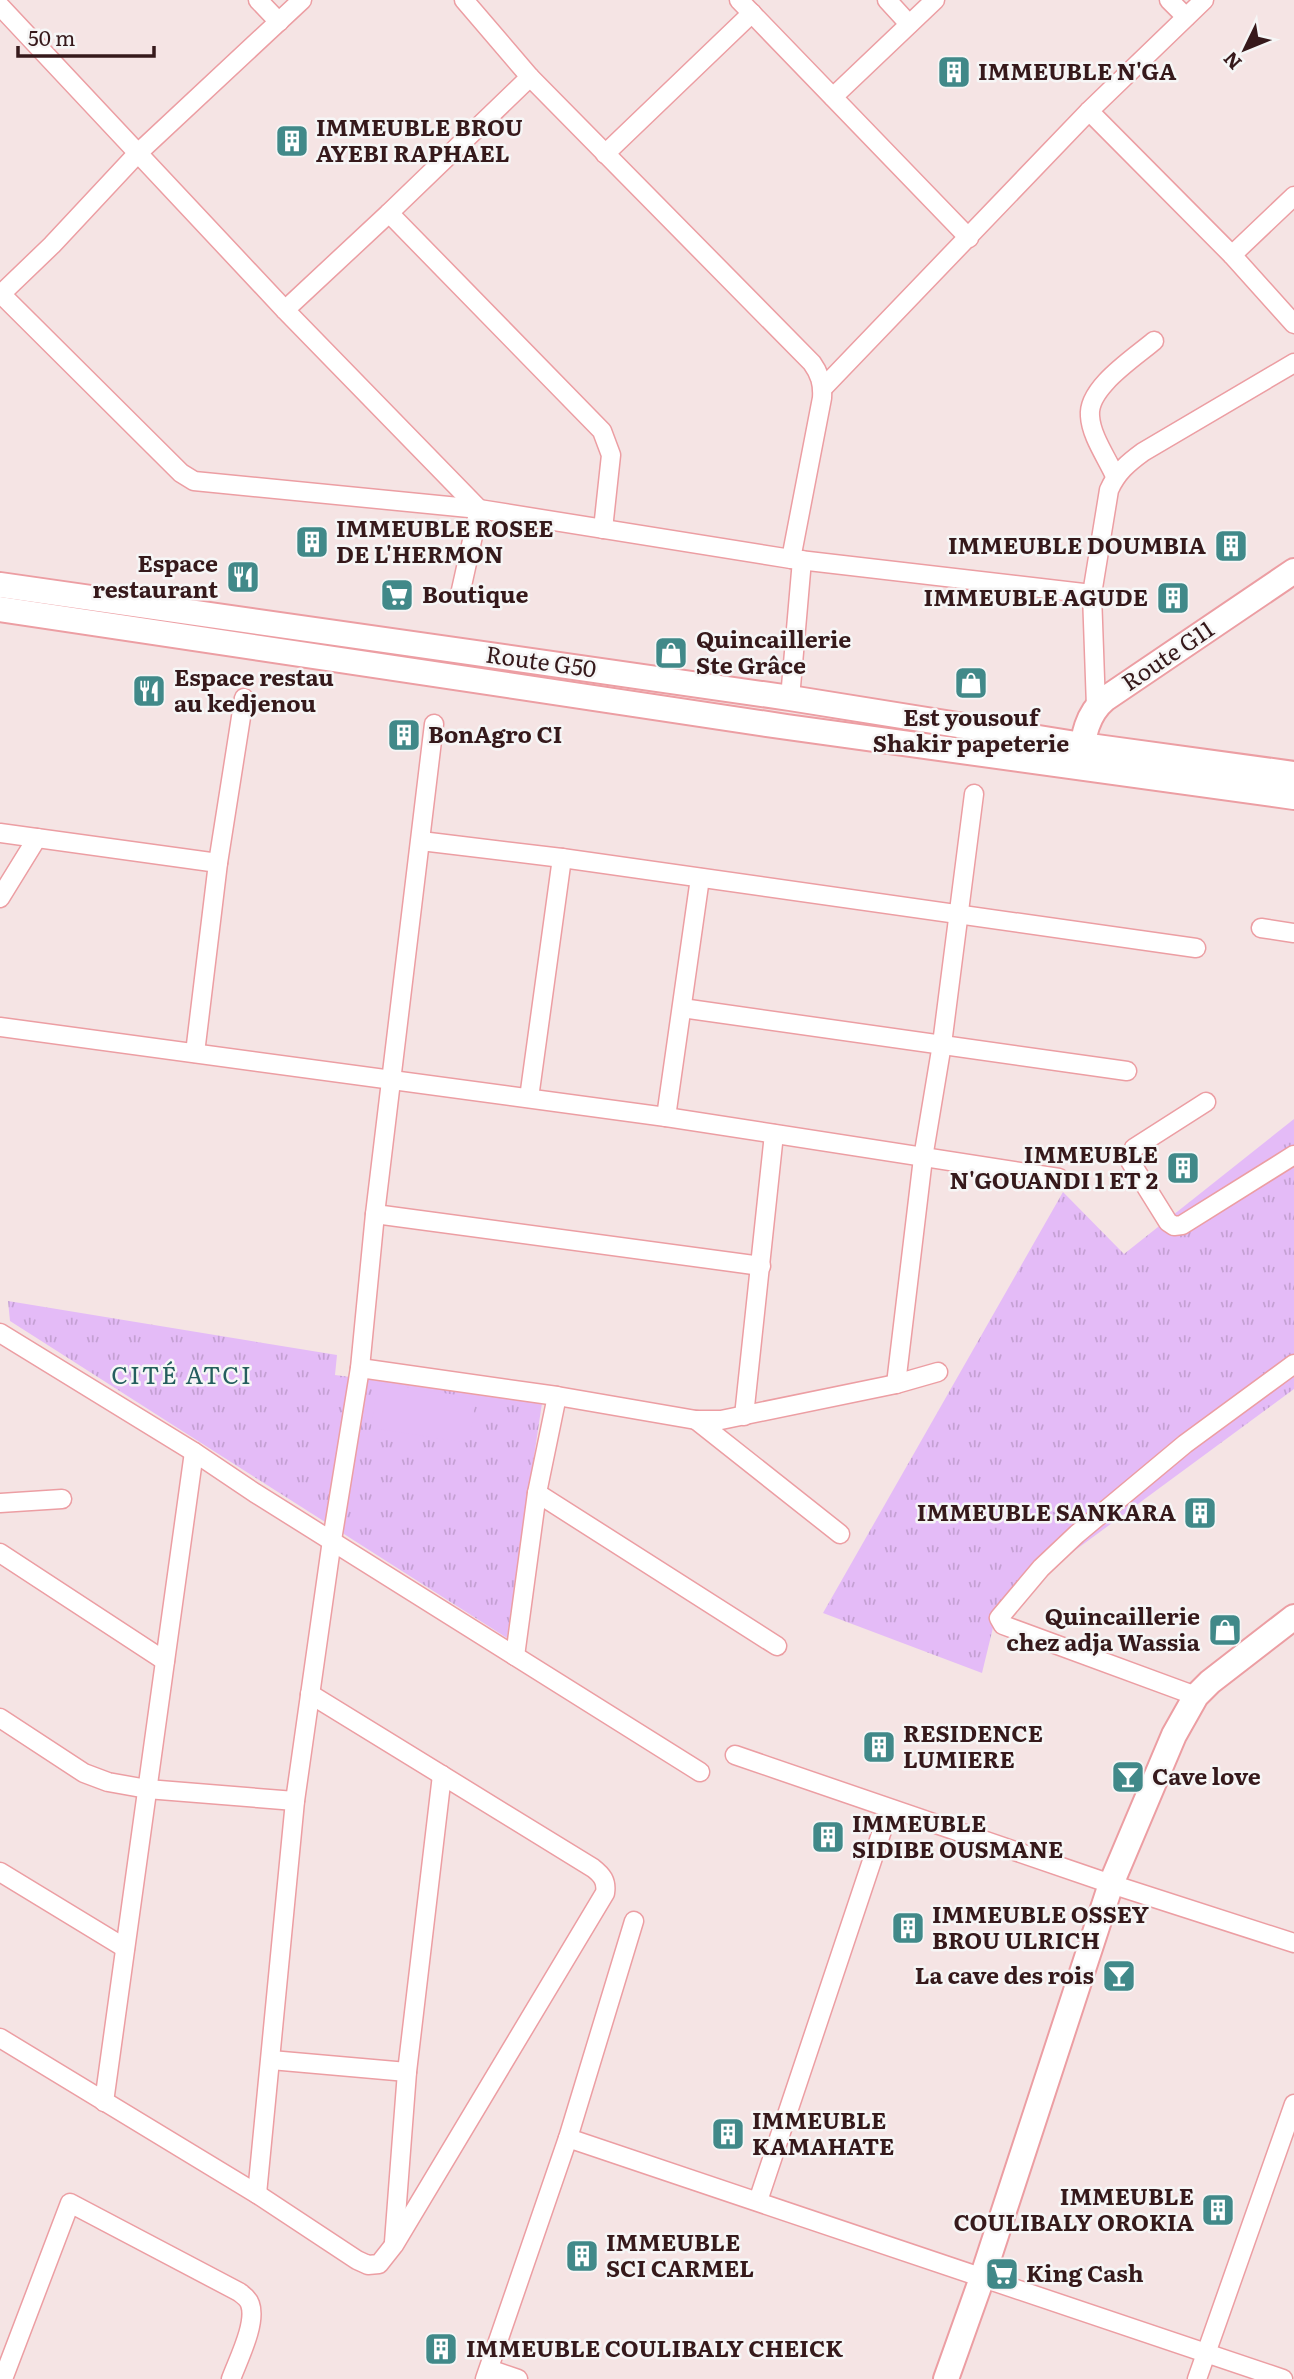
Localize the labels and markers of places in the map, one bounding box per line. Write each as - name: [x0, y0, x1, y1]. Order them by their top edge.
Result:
- building icon: IMMEUBLE N'GA: [935, 53, 973, 91]
- place label: IMMEUBLE N'GA: [978, 53, 1177, 87]
- place label: IMMEUBLE BROU AYEBI RAPHAEL: [316, 109, 523, 169]
- building icon: IMMEUBLE BROU AYEBI RAPHAEL: [273, 122, 311, 160]
- place label: IMMEUBLE ROSEE DE L'HERMON: [336, 510, 554, 570]
- building icon: IMMEUBLE ROSEE DE L'HERMON: [293, 523, 331, 561]
- place label: IMMEUBLE DOUMBIA: [948, 527, 1207, 561]
- building icon: IMMEUBLE DOUMBIA: [1212, 527, 1250, 565]
- place label: Espace restaurant: [93, 545, 218, 605]
- restaurant icon: Espace restaurant: [224, 558, 262, 596]
- supermarket icon: Boutique: [378, 576, 416, 614]
- place label: Boutique: [422, 576, 529, 610]
- place label: IMMEUBLE AGUDE: [924, 579, 1148, 613]
- building icon: IMMEUBLE AGUDE: [1154, 579, 1192, 617]
- place label: Quincaillerie Ste Grâce: [696, 621, 851, 681]
- shop icon: Quincaillerie Ste Grâce: [652, 634, 690, 672]
- place label: Espace restau au kedjenou: [174, 659, 334, 719]
- shop icon: Est yousouf Shakir papeterie: [952, 664, 990, 702]
- restaurant icon: Espace restau au kedjenou: [130, 672, 168, 710]
- place label: Est yousouf Shakir papeterie: [873, 699, 1069, 759]
- building icon: BonAgro CI: [385, 716, 423, 754]
- place label: BonAgro CI: [428, 716, 562, 750]
- place label: IMMEUBLE N'GOUANDI 1 ET 2: [950, 1136, 1158, 1196]
- building icon: IMMEUBLE N'GOUANDI 1 ET 2: [1164, 1149, 1202, 1187]
- place label: IMMEUBLE SANKARA: [917, 1494, 1177, 1528]
- building icon: IMMEUBLE SANKARA: [1181, 1494, 1219, 1532]
- place label: Quincaillerie chez adja Wassia: [1006, 1598, 1201, 1658]
- shop icon: Quincaillerie chez adja Wassia: [1206, 1611, 1244, 1649]
- place label: RESIDENCE LUMIERE: [903, 1715, 1043, 1775]
- building icon: RESIDENCE LUMIERE: [860, 1728, 898, 1766]
- bar icon: Cave love: [1109, 1758, 1147, 1796]
- place label: Cave love: [1152, 1758, 1261, 1792]
- place label: IMMEUBLE SIDIBE OUSMANE: [852, 1805, 1063, 1865]
- building icon: IMMEUBLE SIDIBE OUSMANE: [809, 1818, 847, 1856]
- place label: IMMEUBLE OSSEY BROU ULRICH: [932, 1896, 1149, 1956]
- building icon: IMMEUBLE OSSEY BROU ULRICH: [889, 1909, 927, 1947]
- place label: La cave des rois: [915, 1957, 1094, 1991]
- bar icon: La cave des rois: [1100, 1957, 1138, 1995]
- place label: IMMEUBLE KAMAHATE: [752, 2102, 894, 2162]
- building icon: IMMEUBLE KAMAHATE: [709, 2115, 747, 2153]
- place label: IMMEUBLE COULIBALY OROKIA: [953, 2178, 1195, 2238]
- building icon: IMMEUBLE COULIBALY OROKIA: [1199, 2191, 1237, 2229]
- place label: IMMEUBLE SCI CARMEL: [606, 2224, 754, 2284]
- building icon: IMMEUBLE SCI CARMEL: [563, 2237, 601, 2275]
- supermarket icon: King Cash: [983, 2255, 1021, 2293]
- place label: King Cash: [1026, 2255, 1144, 2289]
- building icon: IMMEUBLE COULIBALY CHEICK: [422, 2330, 460, 2368]
- place label: IMMEUBLE COULIBALY CHEICK: [466, 2330, 843, 2364]

